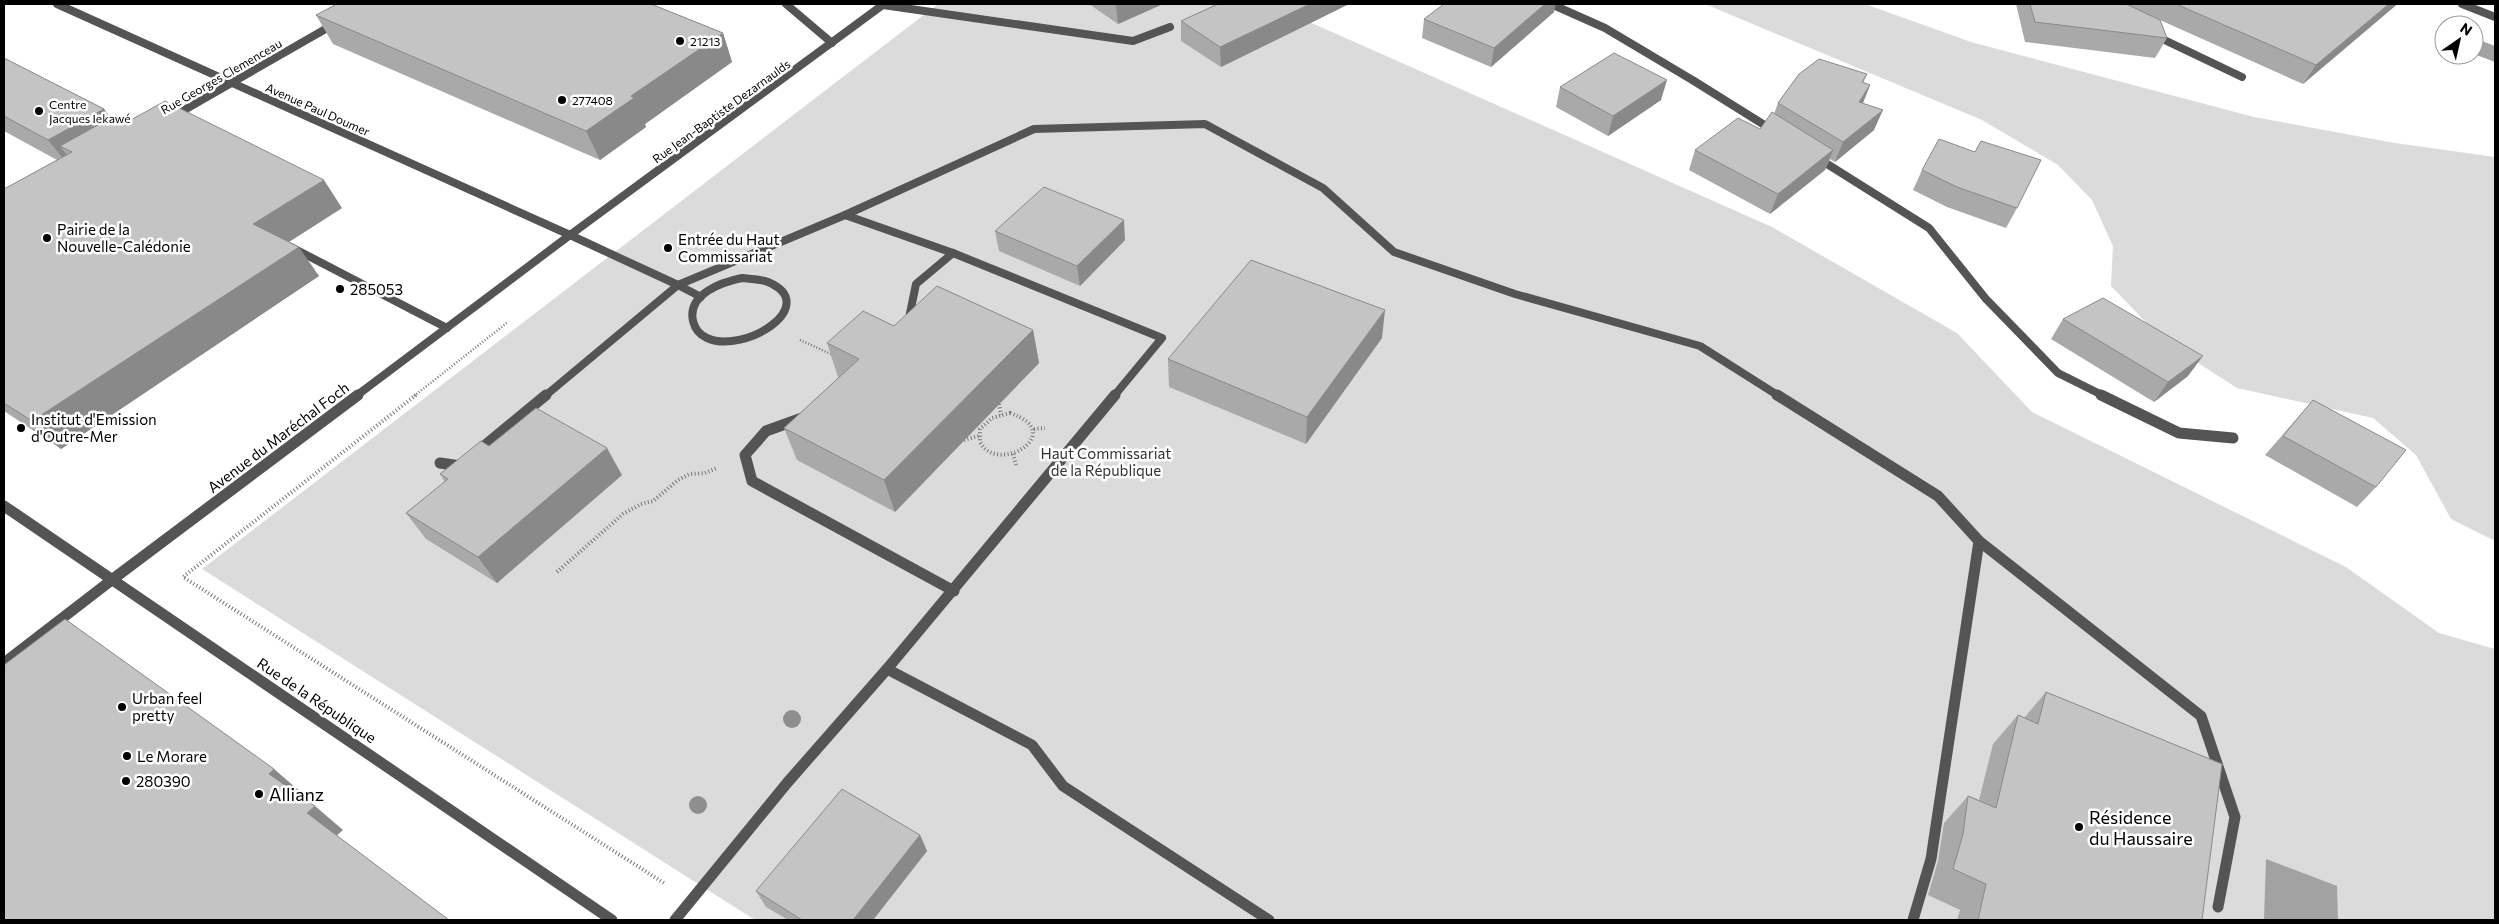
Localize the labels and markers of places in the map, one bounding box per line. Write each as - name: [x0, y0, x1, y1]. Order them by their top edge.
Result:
- place label: 21213: [690, 34, 721, 48]
- marker: 21213: [674, 35, 686, 47]
- place label: 277408: [572, 93, 613, 107]
- marker: 277408: [556, 94, 568, 106]
- place label: Centre Jacques Iekawé: [49, 97, 131, 126]
- marker: Centre Jacques Iekawé: [33, 105, 45, 117]
- place label: Pairie de la Nouvelle-Calédonie: [57, 220, 191, 255]
- place label: Entrée du Haut Commissariat: [678, 230, 780, 265]
- marker: Pairie de la Nouvelle-Calédonie: [41, 232, 53, 244]
- marker: Entrée du Haut Commissariat: [662, 242, 674, 254]
- place label: 285053: [350, 280, 403, 298]
- marker: 285053: [334, 283, 346, 295]
- place label: Institut d'Emission d'Outre-Mer: [31, 410, 157, 445]
- marker: Institut d'Emission d'Outre-Mer: [15, 422, 27, 434]
- place label: Urban feel pretty: [132, 689, 202, 724]
- marker: Urban feel pretty: [116, 701, 128, 713]
- place label: Le Morare: [137, 747, 207, 765]
- marker: Le Morare: [121, 750, 133, 762]
- place label: 280390: [136, 772, 191, 790]
- marker: 280390: [120, 775, 132, 787]
- place label: Allianz: [269, 783, 324, 805]
- marker: Allianz: [253, 788, 265, 800]
- place label: Résidence du Haussaire: [2089, 806, 2193, 849]
- marker: Résidence du Haussaire: [2073, 821, 2085, 833]

